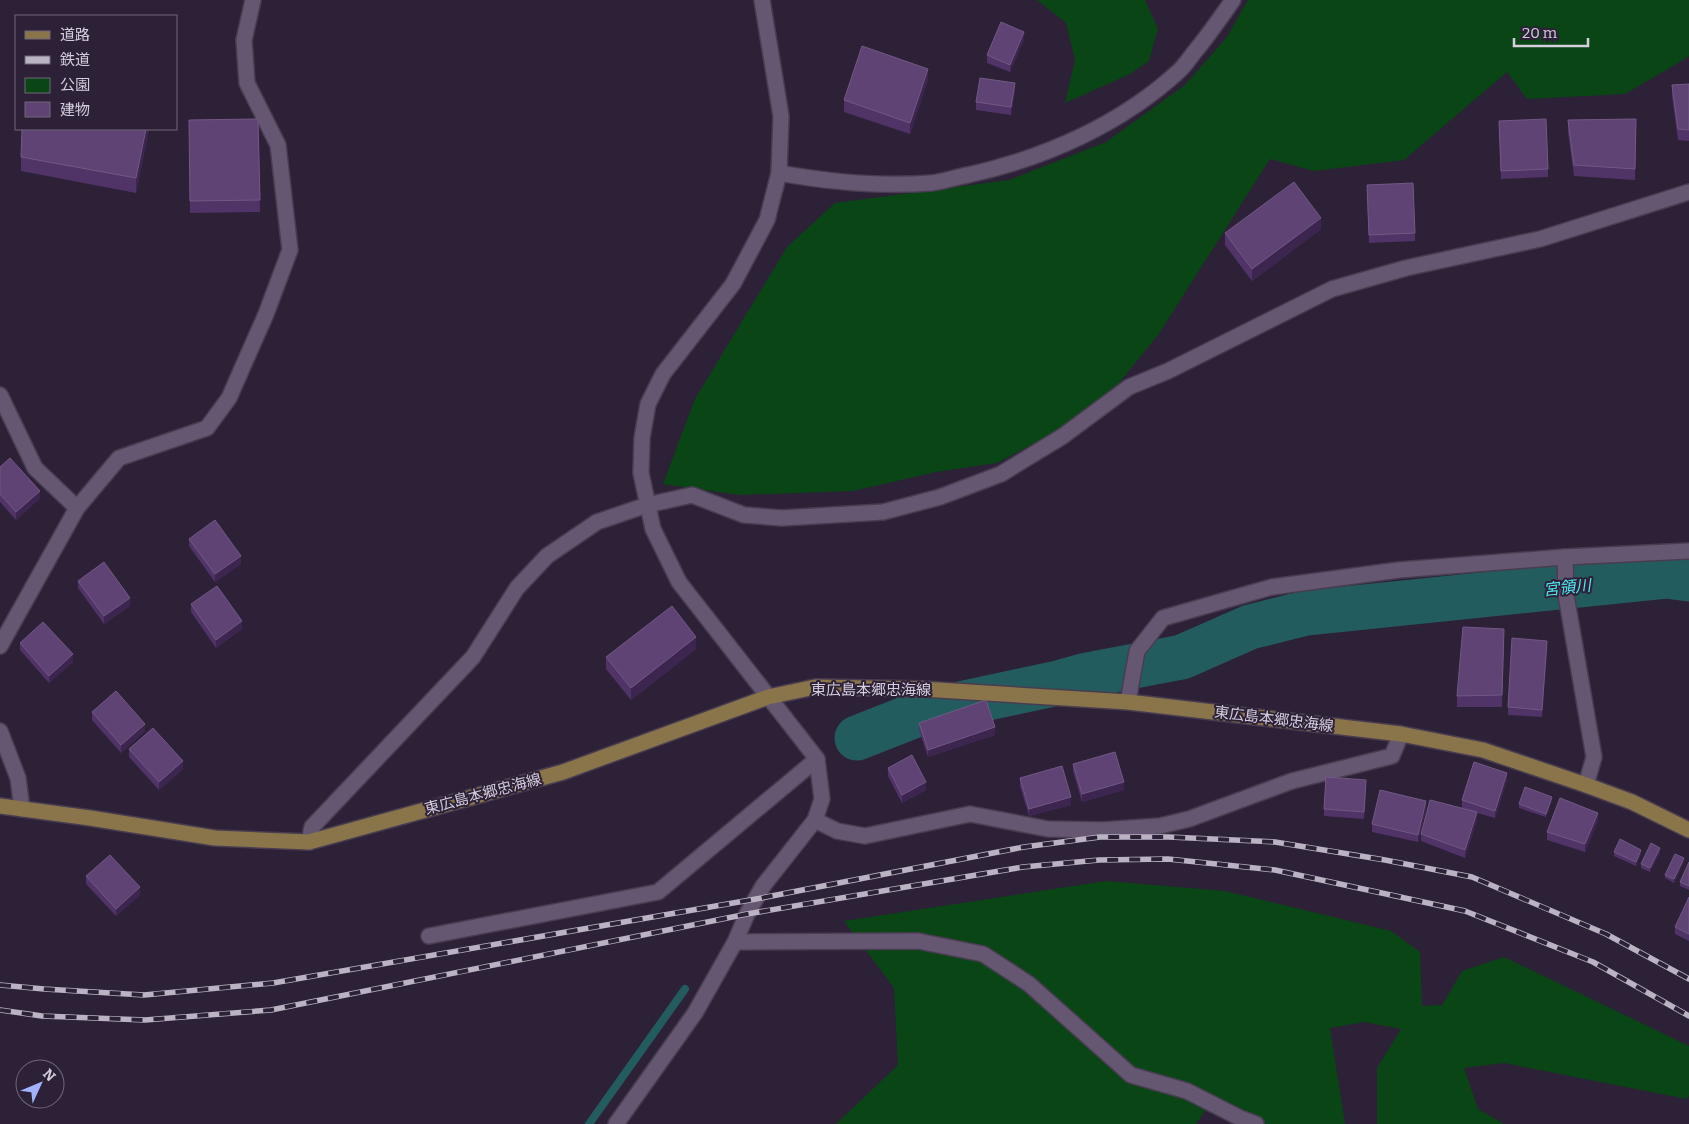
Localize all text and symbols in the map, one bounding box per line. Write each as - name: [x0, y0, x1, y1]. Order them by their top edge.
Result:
- legend: [15, 15, 178, 130]
- scale bar: [1514, 15, 1588, 47]
- text: 20 m: [1522, 24, 1558, 42]
- text: 道路: [60, 26, 90, 44]
- text: 鉄道: [60, 51, 90, 69]
- text: 公園: [60, 76, 90, 94]
- text: 建物: [60, 101, 90, 119]
- water label: 宮領川: [1542, 575, 1594, 599]
- street label: 東広島本郷忠海線: [811, 681, 931, 699]
- street label: 東広島本郷忠海線: [1213, 703, 1335, 735]
- street label: 東広島本郷忠海線: [423, 770, 543, 818]
- north arrow: [15, 1059, 65, 1109]
- text: N: [39, 1066, 59, 1085]

